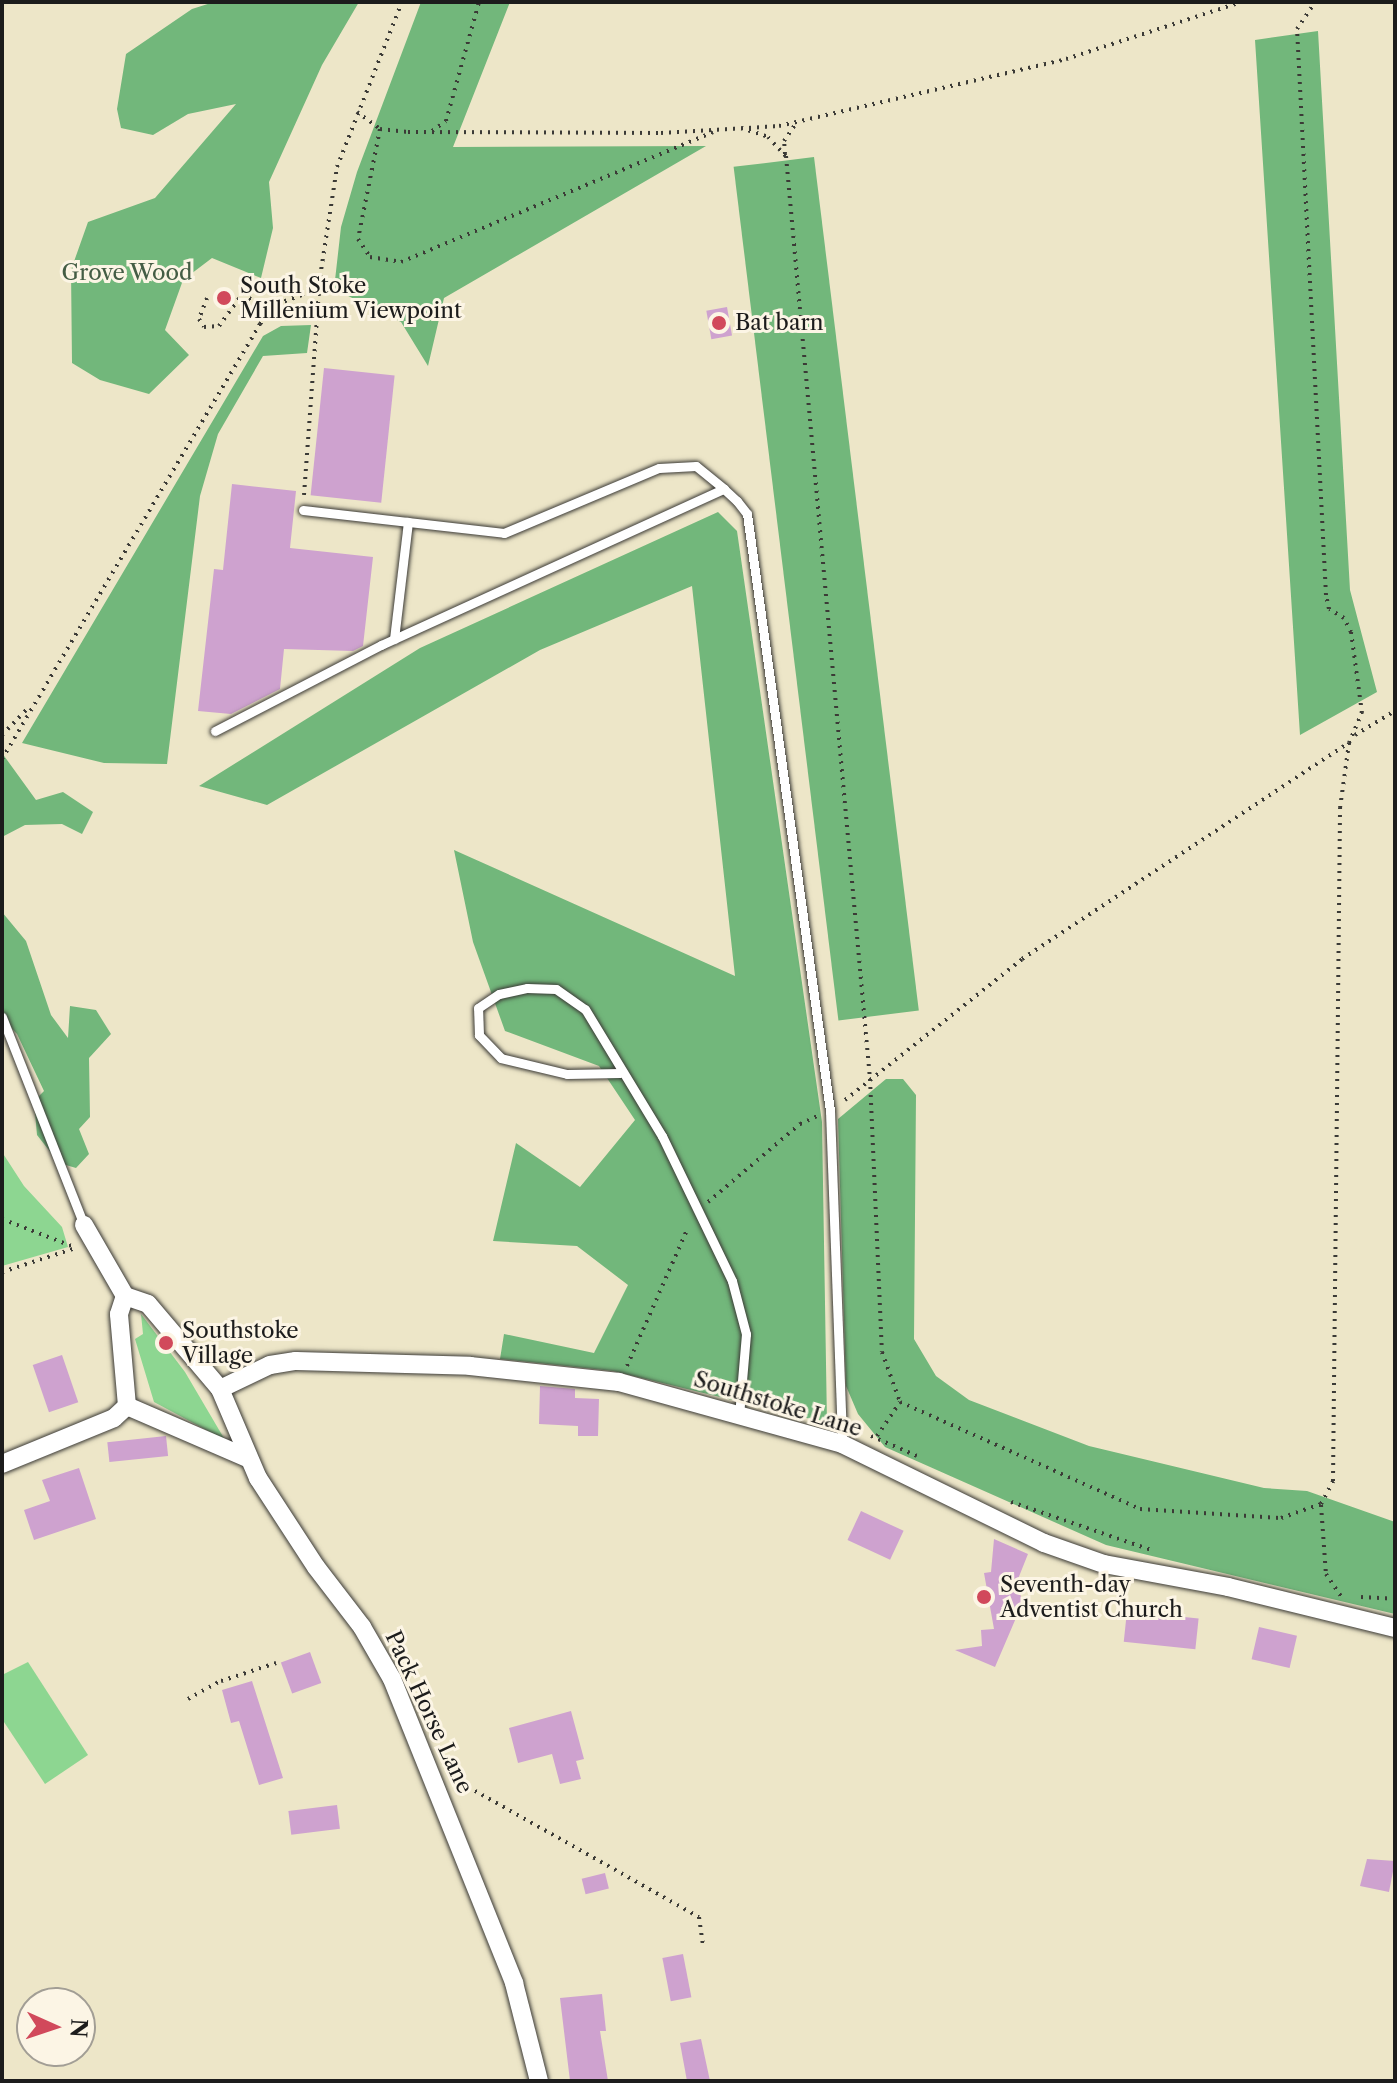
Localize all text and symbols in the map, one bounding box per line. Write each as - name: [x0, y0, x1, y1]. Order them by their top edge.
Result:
- park label: Grove Wood: [61, 260, 193, 286]
- place label: South Stoke Millenium Viewpoint: [240, 272, 463, 324]
- marker: South Stoke Millenium Viewpoint: [215, 289, 233, 307]
- place label: Bat barn: [735, 310, 824, 336]
- marker: Bat barn: [710, 314, 728, 332]
- place label: Southstoke Village: [182, 1317, 299, 1368]
- marker: Southstoke Village: [157, 1334, 175, 1352]
- street label: Southstoke Lane: [691, 1366, 865, 1442]
- place label: Seventh-day Adventist Church: [1000, 1571, 1183, 1622]
- marker: Seventh-day Adventist Church: [975, 1588, 993, 1606]
- street label: Pack Horse Lane: [380, 1626, 478, 1798]
- north arrow: [16, 1987, 96, 2067]
- text: N: [64, 2018, 92, 2038]

